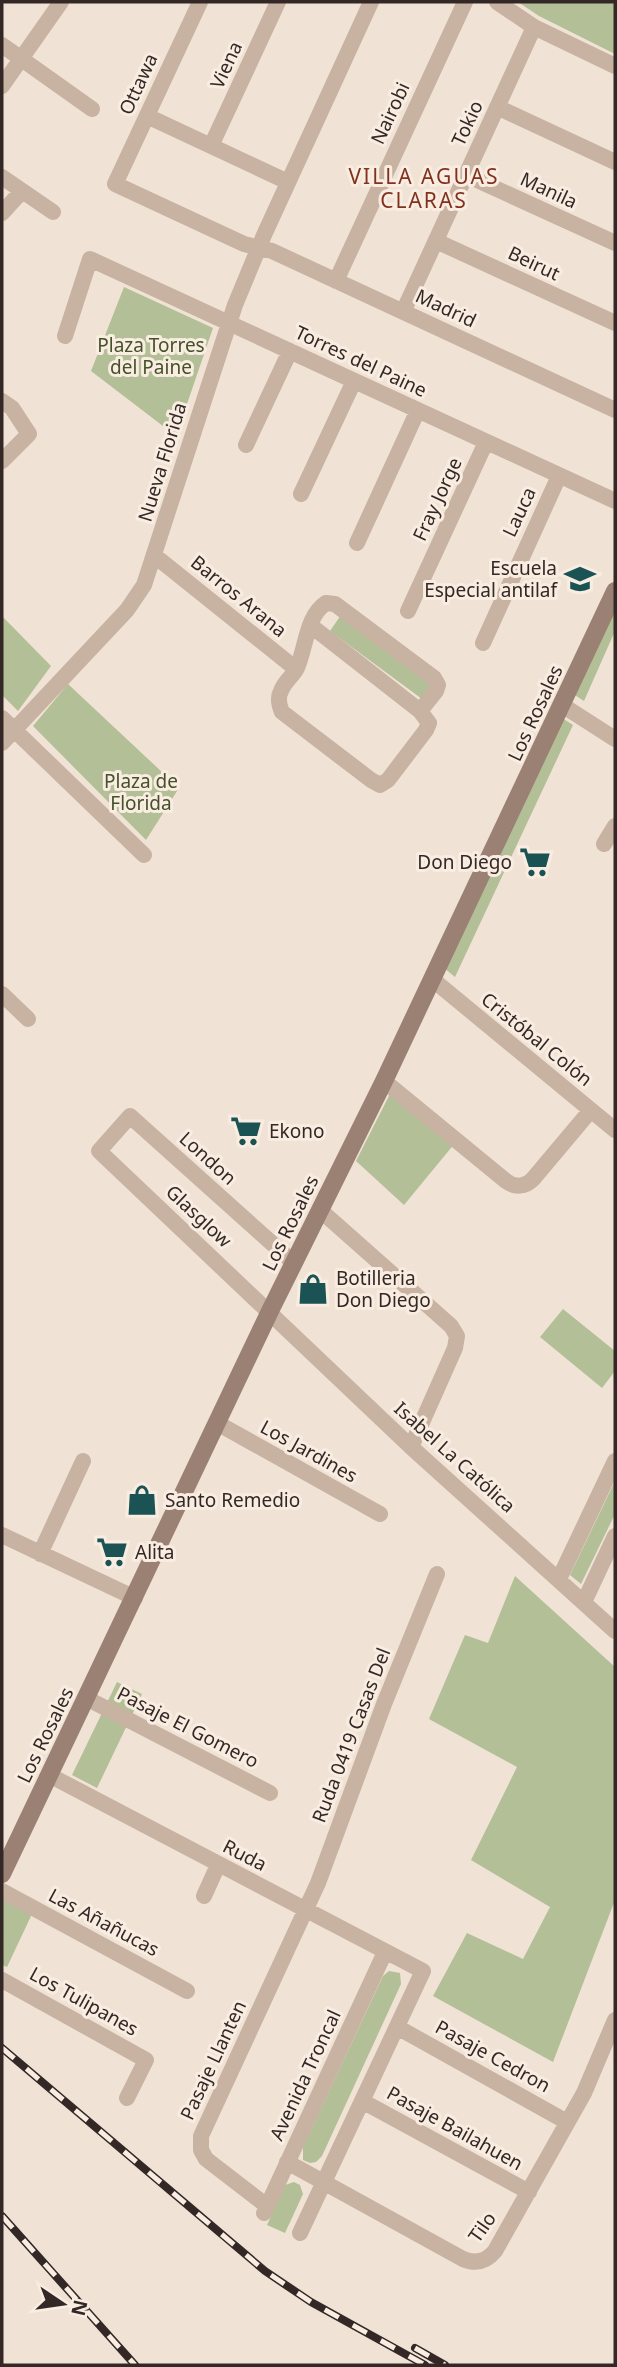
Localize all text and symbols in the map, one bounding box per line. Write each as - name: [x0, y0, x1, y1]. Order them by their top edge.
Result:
- street label: Viena: [204, 37, 248, 93]
- street label: Ottawa: [113, 49, 163, 119]
- street label: Nairobi: [364, 78, 416, 148]
- street label: Tokio: [445, 96, 489, 150]
- district label: VILLA AGUAS CLARAS: [349, 162, 499, 214]
- street label: Manila: [516, 166, 582, 214]
- street label: Beirut: [504, 240, 564, 286]
- street label: Madrid: [411, 283, 481, 333]
- street label: Torres del Paine: [291, 319, 431, 403]
- park label: Plaza Torres del Paine: [97, 332, 205, 380]
- street label: Nueva Florida: [132, 399, 192, 525]
- street label: Fray Jorge: [406, 453, 468, 545]
- street label: Lauca: [496, 483, 542, 541]
- street label: Barros Arana: [186, 549, 292, 643]
- place label: Escuela Especial antilaf: [424, 555, 558, 603]
- school or university icon: Escuela Especial antilaf: [563, 562, 597, 596]
- street label: Los Rosales: [501, 661, 569, 765]
- park label: Plaza de Florida: [104, 768, 178, 816]
- supermarket icon: Don Diego: [518, 845, 552, 879]
- place label: Don Diego: [417, 849, 512, 875]
- street label: Cristóbal Colón: [476, 986, 598, 1092]
- supermarket icon: Ekono: [229, 1114, 263, 1148]
- place label: Ekono: [269, 1118, 324, 1144]
- street label: London: [174, 1126, 242, 1190]
- street label: Los Rosales: [256, 1171, 324, 1275]
- street label: Glasglow: [160, 1179, 238, 1253]
- place label: Botilleria Don Diego: [336, 1265, 431, 1313]
- shop icon: Botilleria Don Diego: [296, 1272, 330, 1306]
- street label: Isabel La Católica: [389, 1396, 521, 1518]
- street label: Los Jardines: [256, 1414, 362, 1488]
- shop icon: Santo Remedio: [125, 1483, 159, 1517]
- place label: Santo Remedio: [165, 1487, 300, 1513]
- supermarket icon: Alita: [95, 1535, 129, 1569]
- place label: Alita: [135, 1539, 174, 1565]
- street label: Ruda 0419 Casas Del: [306, 1644, 396, 1826]
- street label: Pasaje El Gomero: [113, 1680, 263, 1774]
- street label: Los Rosales: [11, 1683, 79, 1787]
- street label: Ruda: [219, 1833, 271, 1877]
- street label: Las Añañucas: [44, 1882, 164, 1962]
- street label: Los Tulipanes: [25, 1960, 143, 2042]
- street label: Pasaje Llanten: [174, 1996, 252, 2124]
- street label: Avenida Troncal: [263, 2005, 347, 2145]
- street label: Pasaje Cedron: [431, 2014, 555, 2098]
- street label: Pasaje Bailahuen: [382, 2080, 528, 2176]
- street label: Tilo: [462, 2206, 502, 2248]
- north arrow: [28, 2269, 98, 2339]
- text: N: [65, 2297, 94, 2318]

